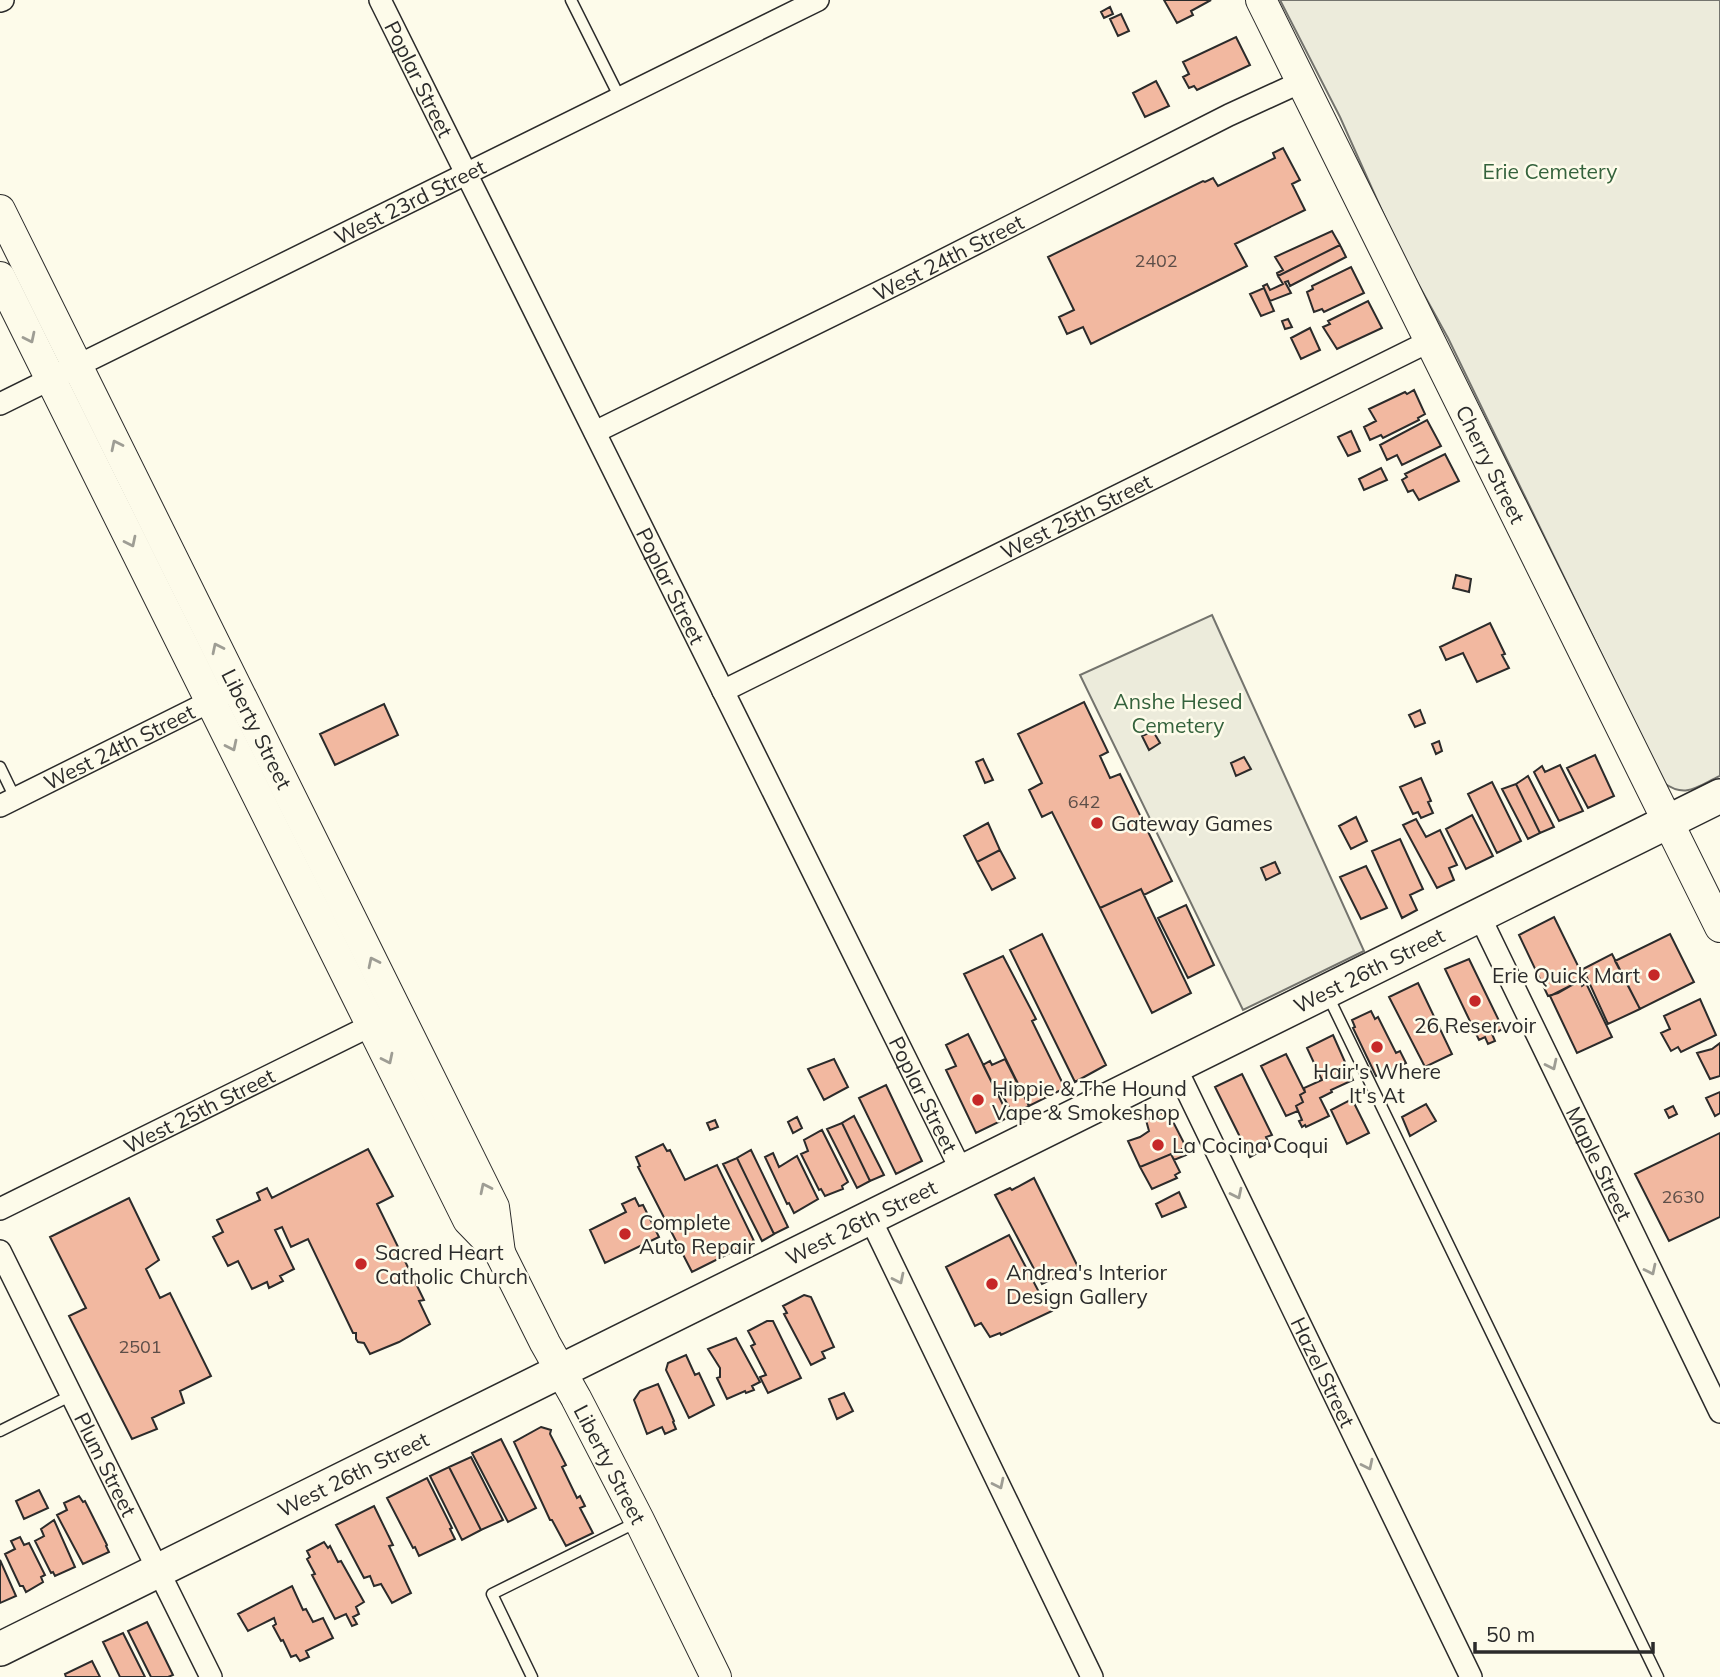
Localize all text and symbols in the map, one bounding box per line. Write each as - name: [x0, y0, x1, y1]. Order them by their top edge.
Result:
- street label: Poplar Street: [379, 16, 459, 141]
- street label: West 23rd Street: [330, 153, 490, 250]
- park label: Erie Cemetery: [1483, 158, 1617, 184]
- street label: West 24th Street: [869, 209, 1028, 306]
- house number: 2402: [1134, 249, 1178, 272]
- one-way arrow: [22, 331, 36, 343]
- street label: Cherry Street: [1451, 401, 1531, 528]
- one-way arrow: [111, 440, 125, 452]
- street label: West 25th Street: [996, 468, 1156, 564]
- street label: Poplar Street: [631, 523, 711, 648]
- one-way arrow: [123, 535, 137, 547]
- one-way arrow: [212, 643, 226, 655]
- street label: Liberty Street: [216, 664, 298, 793]
- park label: Anshe Hesed Cemetery: [1113, 688, 1243, 738]
- street label: West 24th Street: [39, 698, 199, 795]
- one-way arrow: [224, 739, 238, 751]
- house number: 642: [1068, 790, 1100, 813]
- place label: Gateway Games: [1111, 810, 1273, 836]
- marker: Gateway Games: [1089, 815, 1105, 831]
- street label: West 26th Street: [1289, 922, 1449, 1018]
- one-way arrow: [367, 957, 381, 969]
- place label: Erie Quick Mart: [1492, 962, 1640, 988]
- marker: Erie Quick Mart: [1646, 967, 1662, 983]
- marker: 26 Reservoir: [1467, 993, 1483, 1009]
- place label: 26 Reservoir: [1414, 1012, 1536, 1038]
- street label: Poplar Street: [884, 1032, 963, 1157]
- marker: Hair's Where It's At: [1369, 1039, 1385, 1055]
- one-way arrow: [379, 1052, 393, 1064]
- place label: Hair's Where It's At: [1313, 1058, 1441, 1108]
- one-way arrow: [1543, 1058, 1557, 1070]
- street label: West 25th Street: [119, 1062, 279, 1159]
- place label: Hippie & The Hound Vape & Smokeshop: [992, 1075, 1187, 1125]
- marker: Hippie & The Hound Vape & Smokeshop: [970, 1092, 986, 1108]
- street label: Maple Street: [1561, 1102, 1638, 1224]
- place label: La Cocina Coqui: [1172, 1132, 1328, 1158]
- marker: La Cocina Coqui: [1150, 1137, 1166, 1153]
- street label: West 26th Street: [781, 1174, 941, 1270]
- one-way arrow: [479, 1183, 493, 1195]
- house number: 2630: [1661, 1185, 1705, 1208]
- one-way arrow: [1228, 1187, 1242, 1199]
- place label: Complete Auto Repair: [639, 1209, 755, 1259]
- marker: Complete Auto Repair: [617, 1226, 633, 1242]
- place label: Sacred Heart Catholic Church: [375, 1239, 528, 1289]
- marker: Sacred Heart Catholic Church: [353, 1256, 369, 1272]
- place label: Andrea's Interior Design Gallery: [1006, 1259, 1167, 1309]
- one-way arrow: [1643, 1263, 1657, 1275]
- one-way arrow: [891, 1272, 905, 1284]
- marker: Andrea's Interior Design Gallery: [984, 1276, 1000, 1292]
- street label: Hazel Street: [1285, 1313, 1361, 1431]
- house number: 2501: [118, 1335, 162, 1358]
- street label: Liberty Street: [569, 1400, 652, 1528]
- street label: Plum Street: [69, 1408, 142, 1521]
- street label: West 26th Street: [273, 1426, 433, 1522]
- one-way arrow: [1360, 1458, 1374, 1470]
- one-way arrow: [990, 1477, 1004, 1489]
- scale bar: [1475, 1610, 1654, 1654]
- text: 50 m: [1486, 1621, 1535, 1647]

